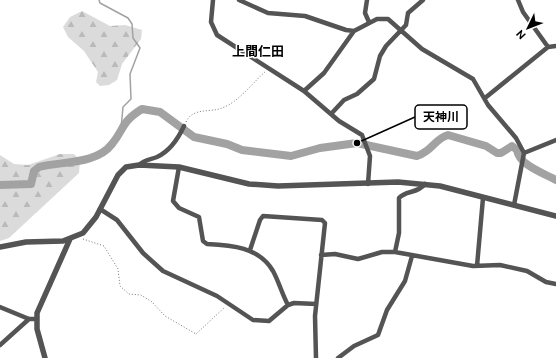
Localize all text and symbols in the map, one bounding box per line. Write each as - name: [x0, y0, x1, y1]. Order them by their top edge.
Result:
- north arrow: [508, 8, 548, 48]
- text: N: [513, 28, 528, 42]
- district label: 上間仁田: [232, 44, 284, 58]
- callout: 天神川: [415, 105, 467, 129]
- text: 天神川: [423, 110, 459, 123]

